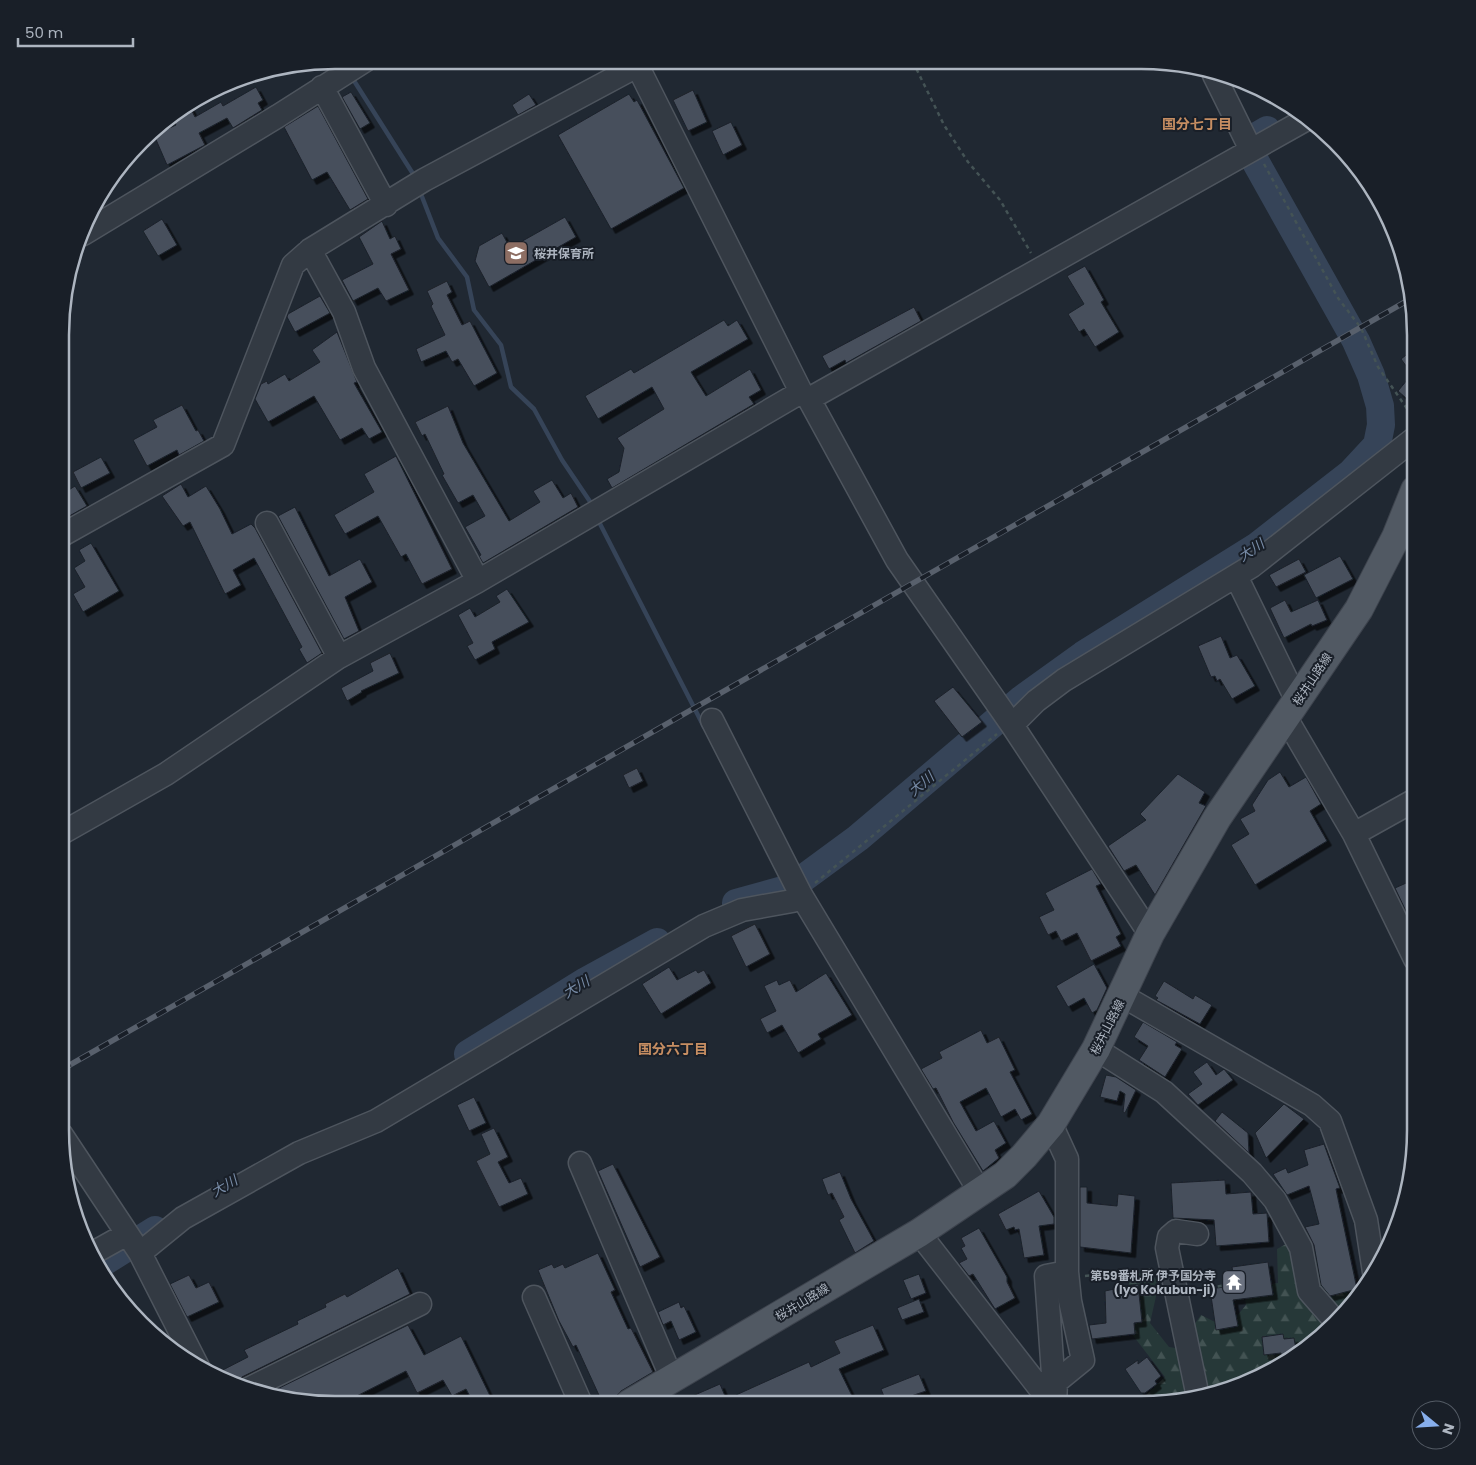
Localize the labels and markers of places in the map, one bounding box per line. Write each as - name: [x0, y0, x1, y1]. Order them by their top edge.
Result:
- school or university icon: 桜井保育所: [503, 240, 529, 266]
- place label: 桜井保育所: [534, 245, 594, 262]
- place label: 第59番札所 伊予国分寺 (Iyo Kokubun-ji): [1090, 1267, 1216, 1298]
- temple icon: 第59番札所 伊予国分寺 (Iyo Kokubun-ji): [1221, 1269, 1247, 1295]

